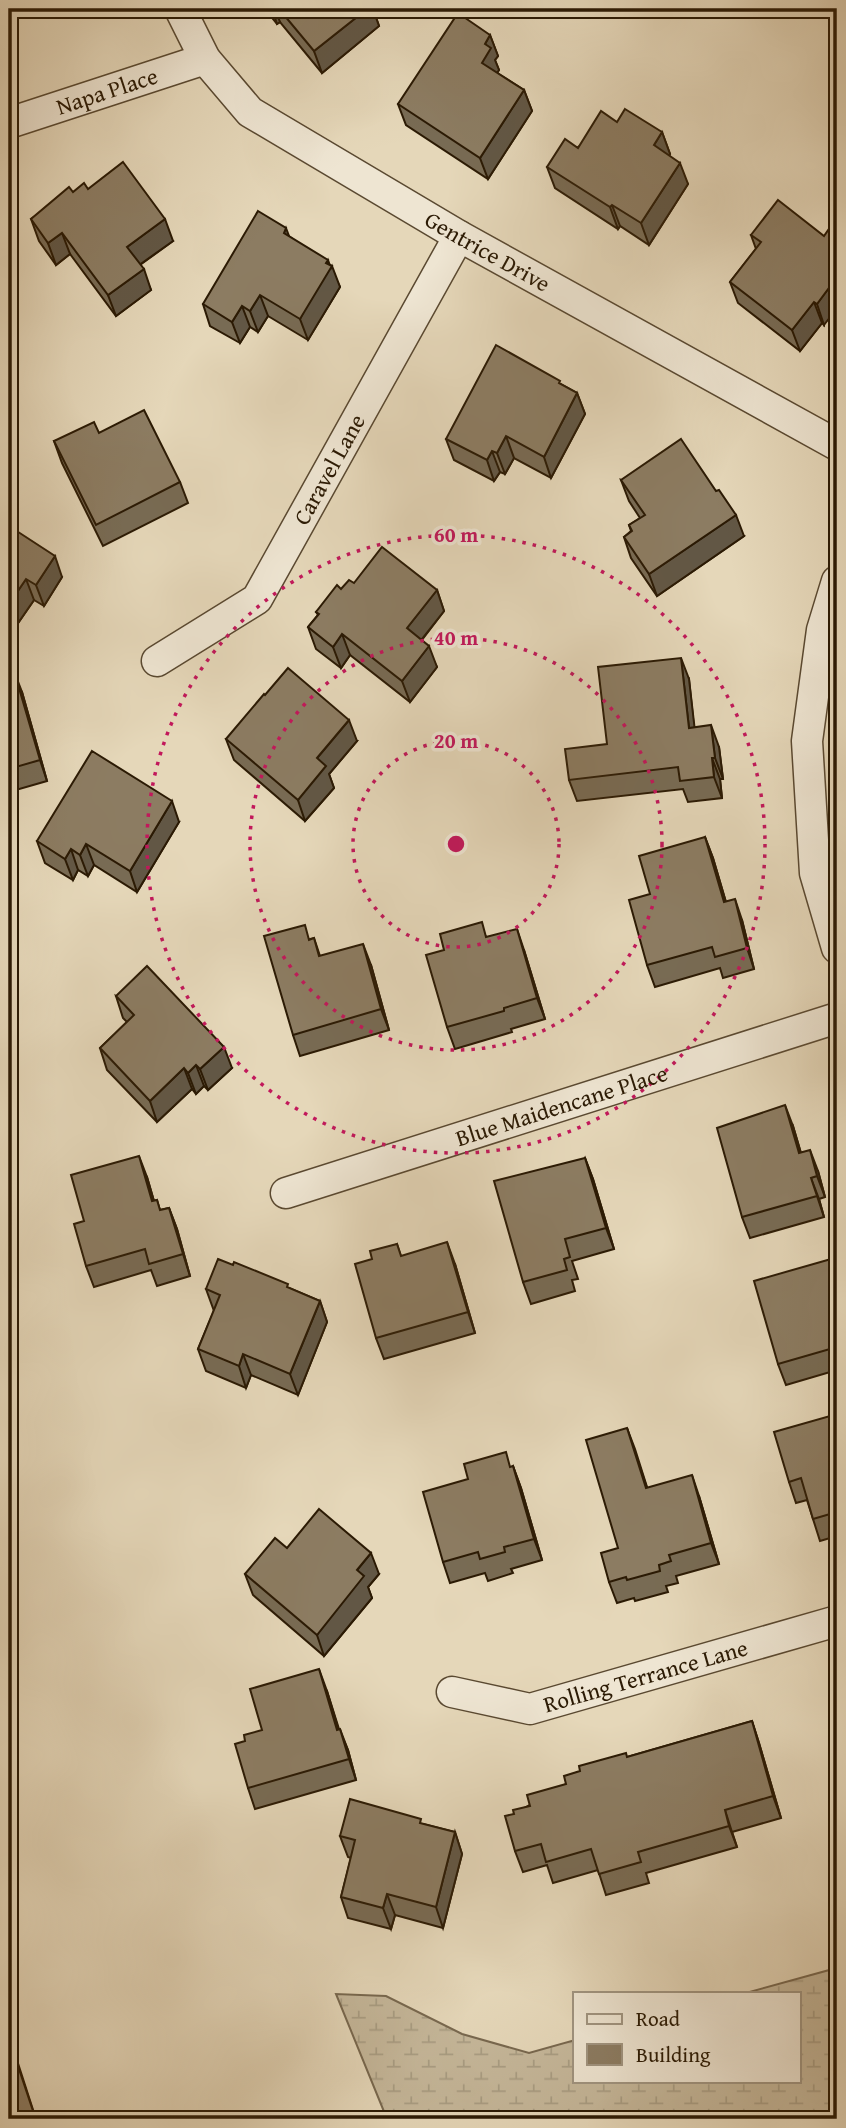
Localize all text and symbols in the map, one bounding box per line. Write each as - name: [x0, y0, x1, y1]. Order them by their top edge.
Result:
- street label: Napa Place: [52, 59, 162, 123]
- street label: Gentrice Drive: [419, 203, 557, 299]
- street label: Caravel Lane: [285, 408, 373, 531]
- text: 60 m: [434, 519, 478, 550]
- text: 40 m: [434, 622, 478, 653]
- text: 20 m: [434, 725, 478, 756]
- centre of rings: [444, 832, 468, 856]
- street label: Blue Maidencane Place: [451, 1056, 671, 1154]
- street label: Rolling Terrance Lane: [539, 1630, 751, 1720]
- legend: [573, 1992, 800, 2082]
- text: Road: [636, 2003, 681, 2034]
- text: Building: [636, 2039, 711, 2070]

